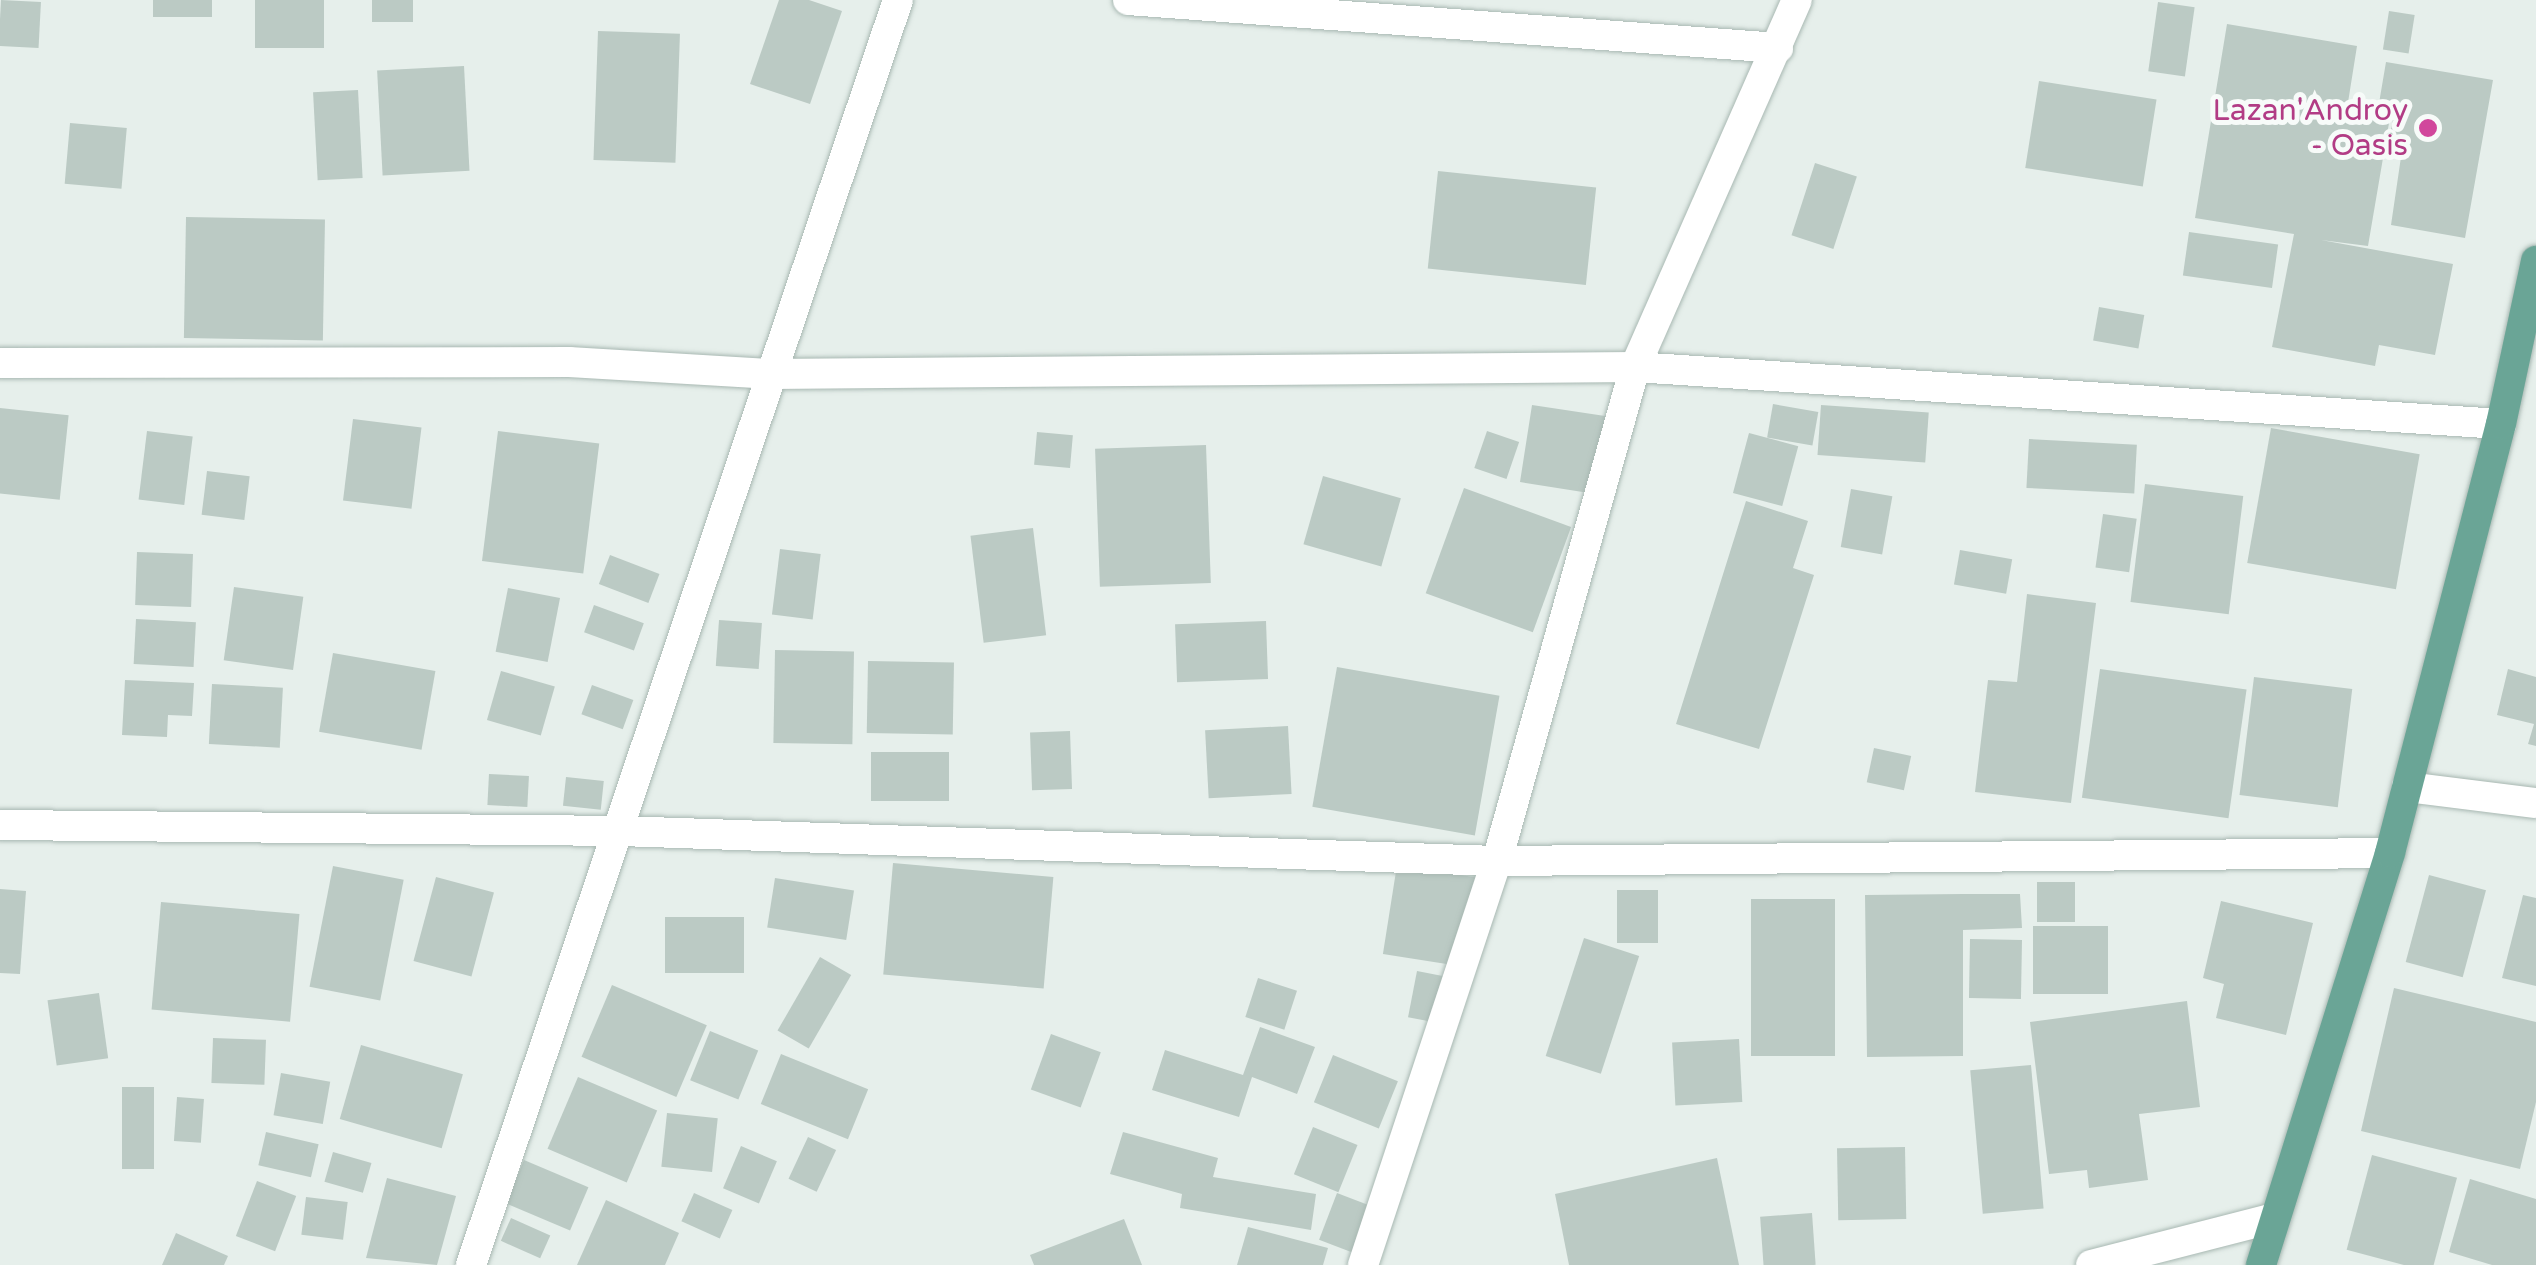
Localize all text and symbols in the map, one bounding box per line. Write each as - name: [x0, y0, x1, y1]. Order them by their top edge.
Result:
- place label: Lazan'Androy - Oasis: [2213, 93, 2408, 164]
- marker: Lazan'Androy - Oasis: [2417, 117, 2439, 139]

